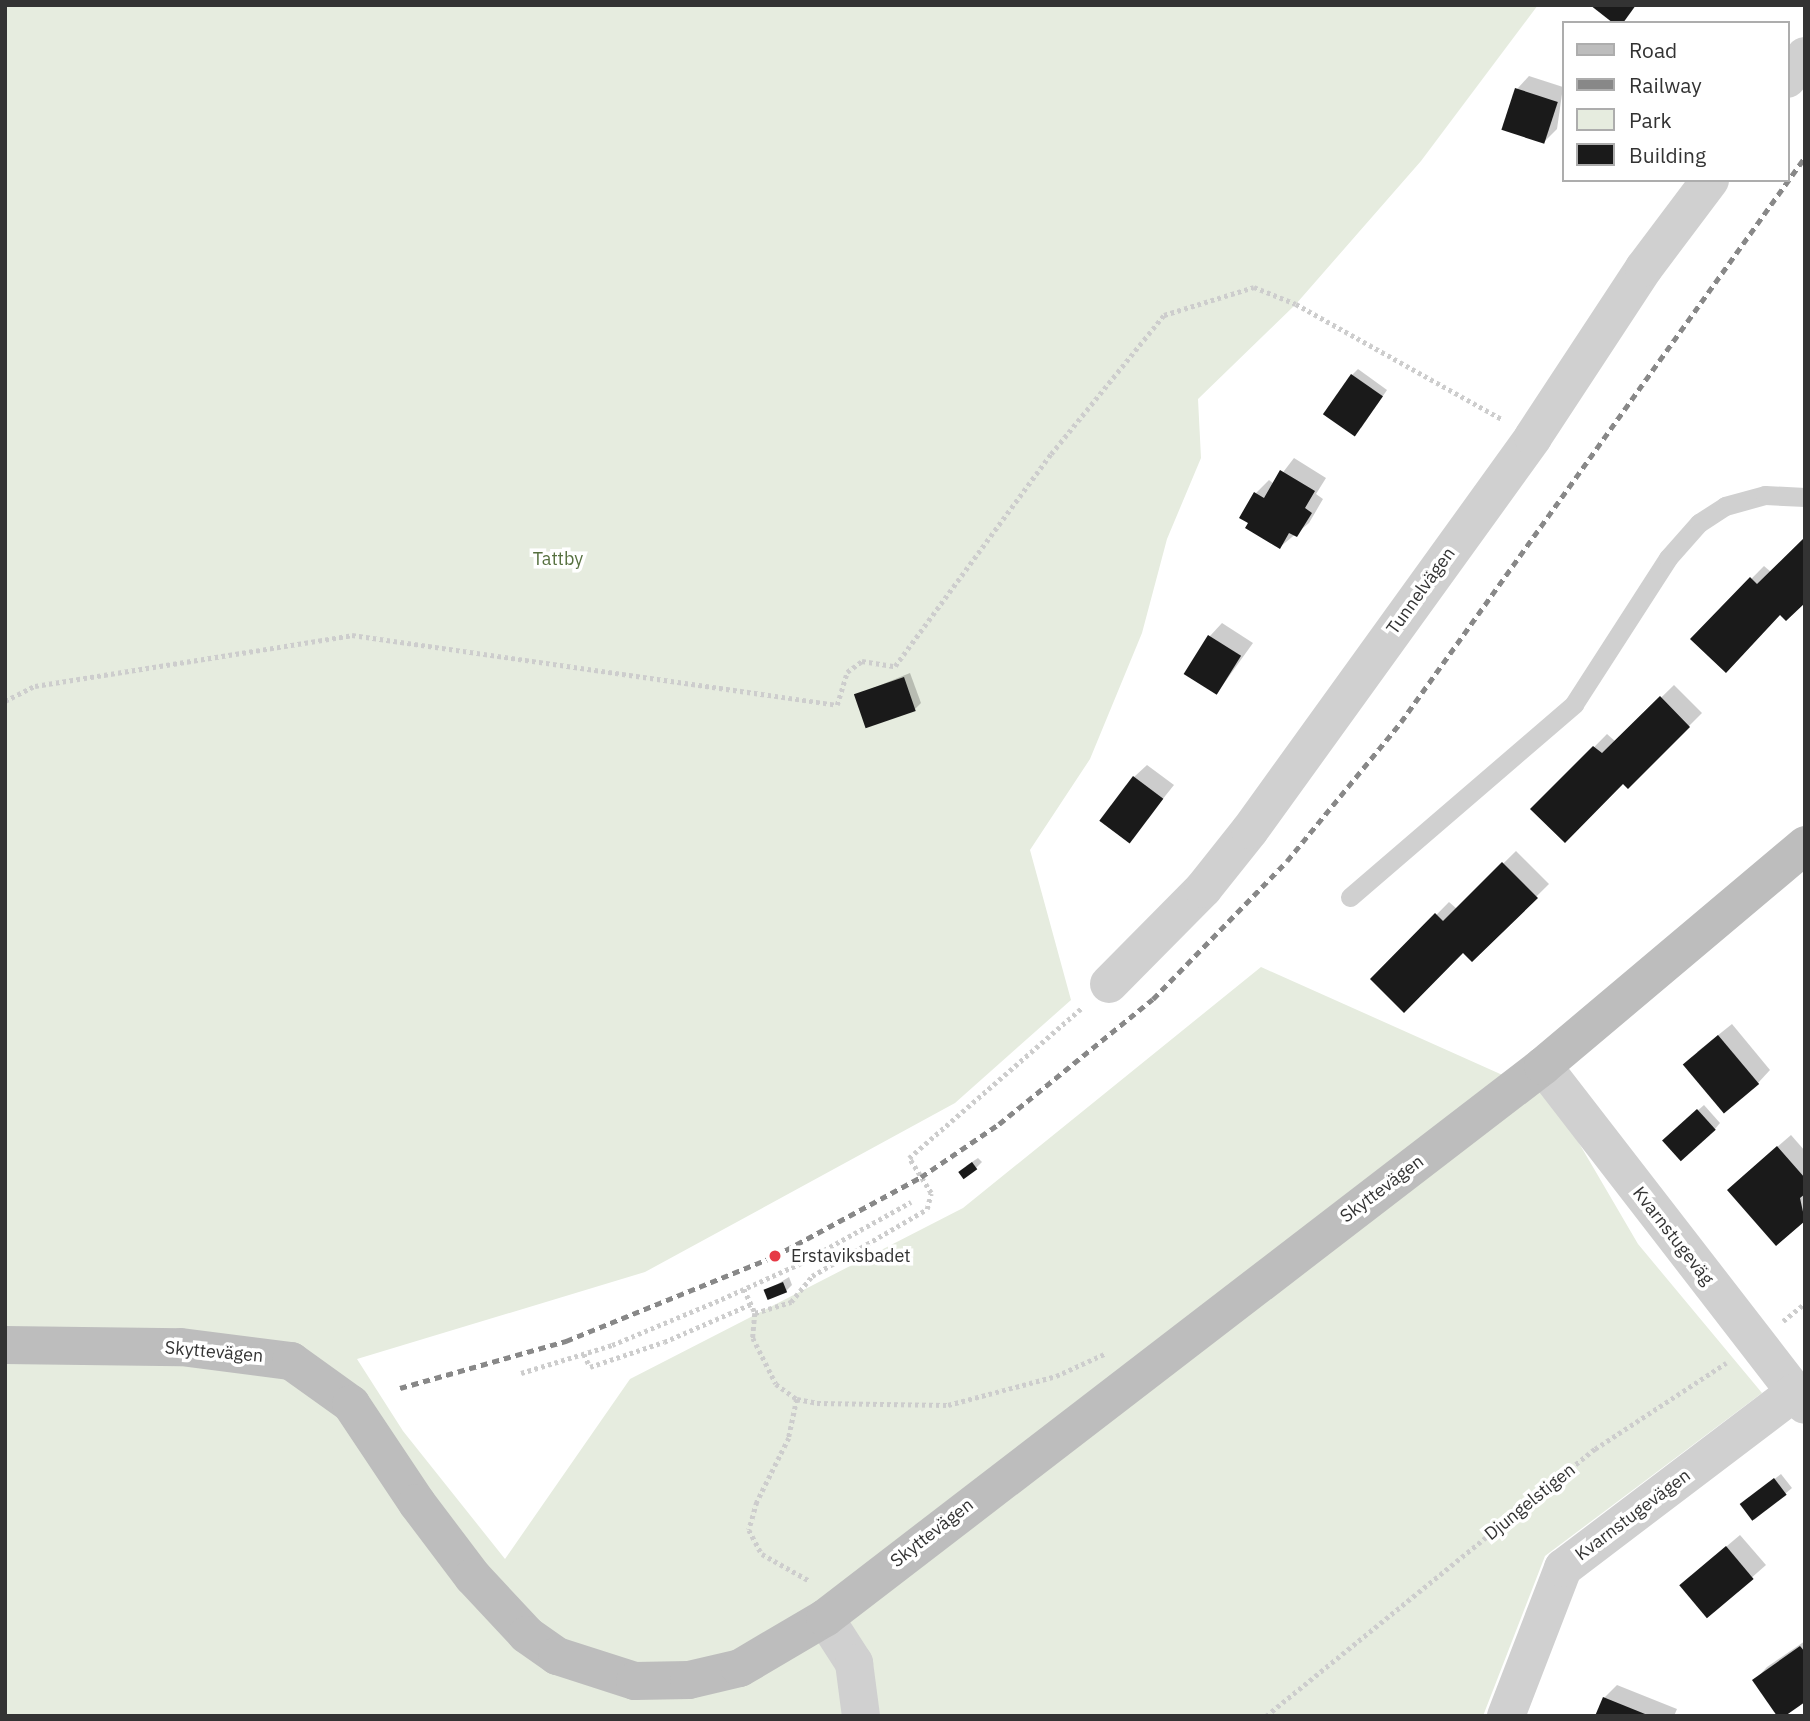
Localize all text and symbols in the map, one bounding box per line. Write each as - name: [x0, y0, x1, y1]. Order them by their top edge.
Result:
- legend: [1562, 21, 1789, 182]
- text: Road: [1629, 36, 1677, 64]
- text: Railway: [1629, 71, 1702, 99]
- text: Park: [1629, 106, 1672, 134]
- text: Building: [1629, 141, 1706, 169]
- street label: Tunnelvägen: [1382, 543, 1460, 639]
- park label: Tattby: [533, 548, 583, 570]
- street label: Skyttevägen: [1336, 1151, 1428, 1227]
- street label: Kvarnstugeväg: [1628, 1183, 1718, 1289]
- place label: Erstaviksbadet: [791, 1245, 911, 1267]
- marker: Erstaviksbadet: [765, 1246, 785, 1266]
- street label: Skyttevägen: [164, 1337, 264, 1367]
- street label: Djungelstigen: [1480, 1459, 1580, 1545]
- street label: Kvarnstugevägen: [1571, 1465, 1695, 1565]
- street label: Skyttevägen: [886, 1494, 978, 1572]

